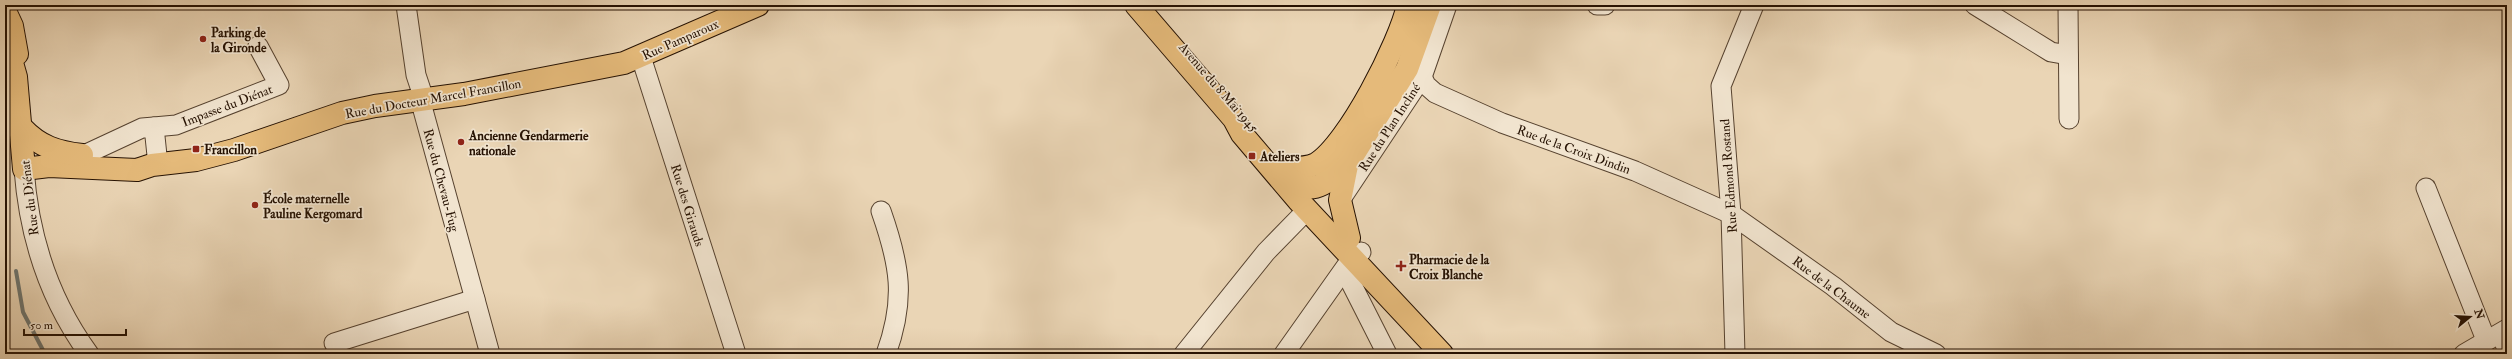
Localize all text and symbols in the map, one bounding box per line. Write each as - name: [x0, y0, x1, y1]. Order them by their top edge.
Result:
- street label: Rue Pamparoux: [640, 16, 722, 65]
- place label: Parking de la Gironde: [210, 25, 267, 56]
- marker: Parking de la Gironde: [198, 34, 208, 44]
- street label: Avenue du 8 Mai 1945: [1174, 39, 1262, 136]
- street label: Rue du Docteur Marcel Francillon: [344, 76, 523, 122]
- street label: Rue du Plan Incliné: [1355, 80, 1425, 175]
- street label: Impasse du Diénat: [180, 81, 275, 132]
- street label: Rue Edmond Rostand: [1717, 118, 1741, 234]
- street label: Rue de la Croix Dindin: [1515, 122, 1633, 178]
- street label: Rue du Chevau-Fug: [420, 127, 463, 234]
- place label: Ancienne Gendarmerie nationale: [468, 128, 589, 159]
- marker: Ancienne Gendarmerie nationale: [456, 137, 466, 147]
- place label: Francillon: [204, 142, 257, 158]
- marker: Francillon: [191, 144, 201, 154]
- place label: Ateliers: [1259, 149, 1300, 165]
- marker: Ateliers: [1247, 151, 1257, 161]
- street label: Rue du Diénat: [17, 159, 43, 236]
- street label: Rue des Girauds: [667, 162, 707, 249]
- place label: École maternelle Pauline Kergomard: [263, 189, 363, 223]
- marker: École maternelle Pauline Kergomard: [250, 200, 260, 210]
- place label: Pharmacie de la Croix Blanche: [1409, 252, 1490, 283]
- street label: Rue de la Chaume: [1789, 253, 1874, 323]
- marker: Pharmacie de la Croix Blanche: [1396, 261, 1406, 271]
- north arrow: [2450, 297, 2490, 337]
- text: N: [2471, 306, 2487, 322]
- scale bar: [24, 311, 126, 337]
- text: 50 m: [30, 318, 54, 333]

